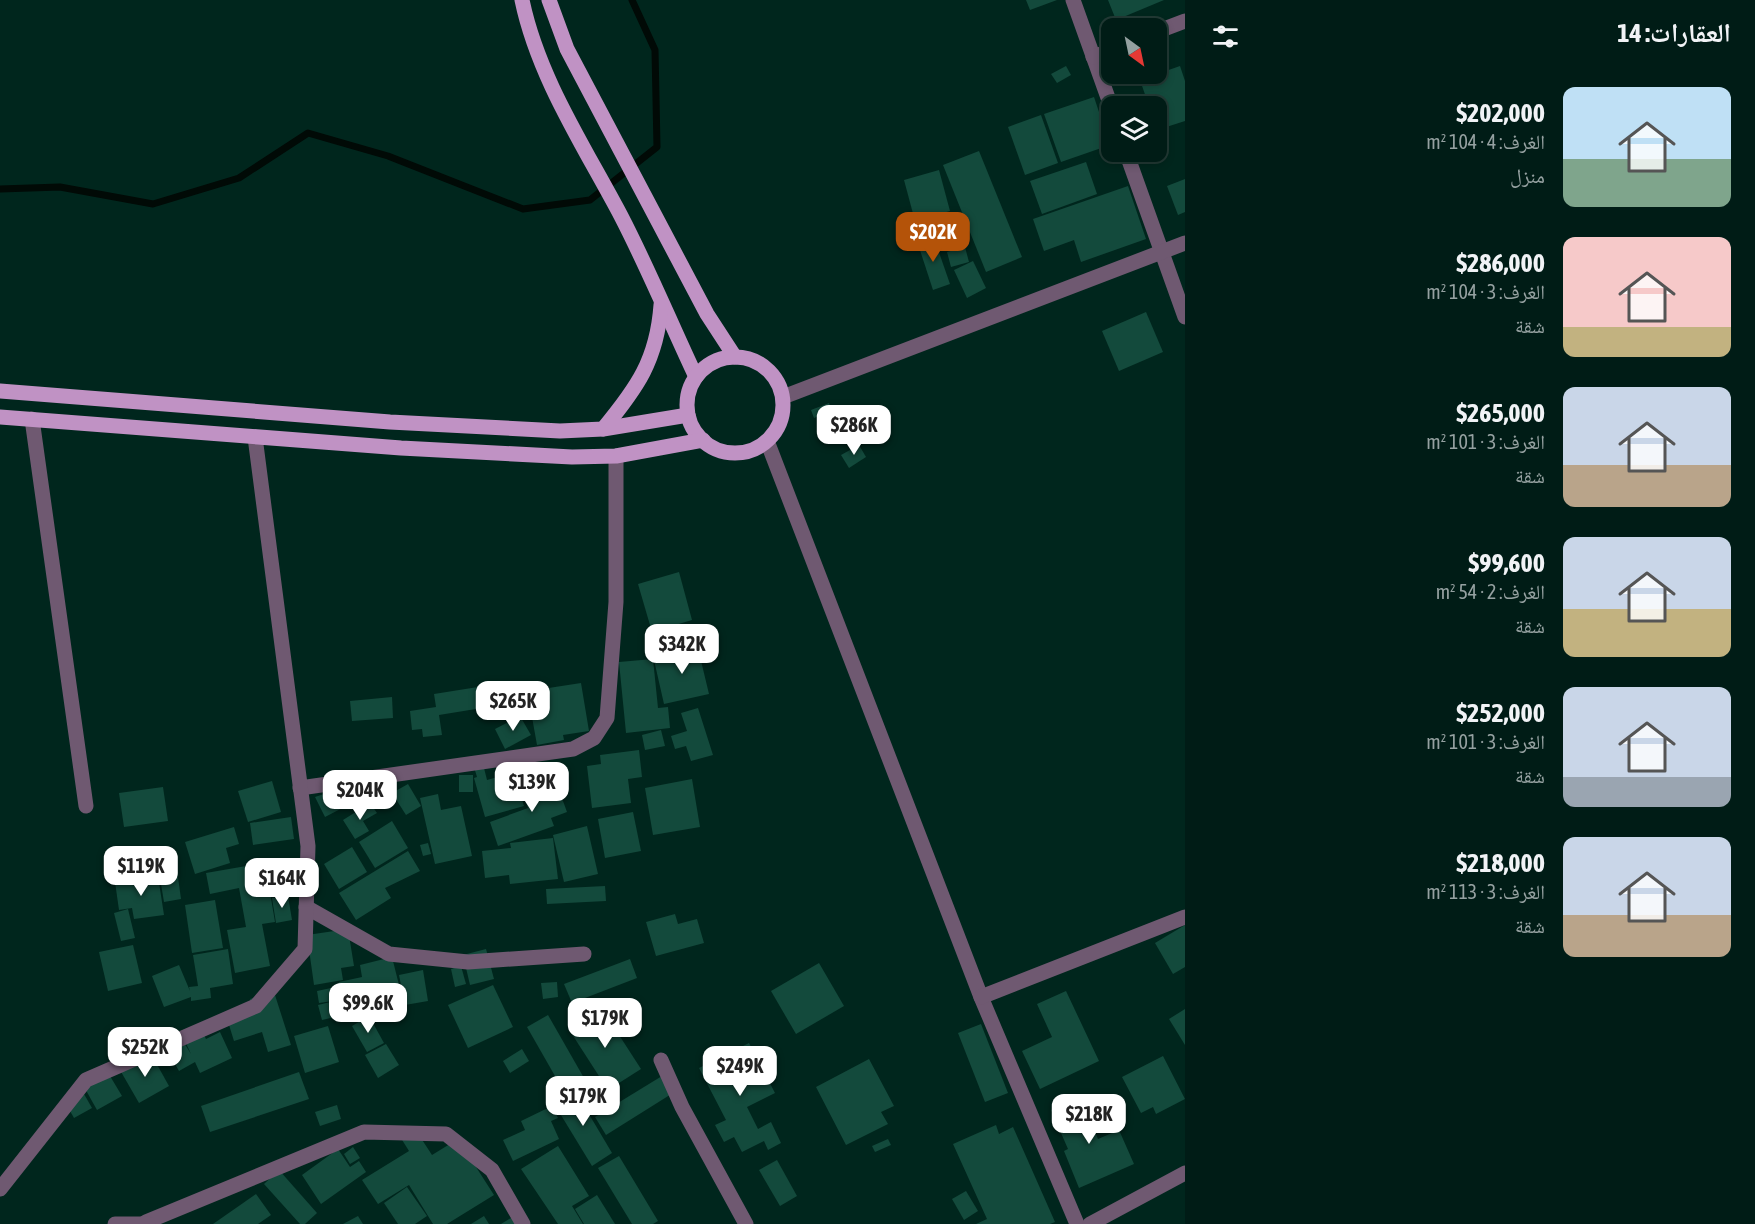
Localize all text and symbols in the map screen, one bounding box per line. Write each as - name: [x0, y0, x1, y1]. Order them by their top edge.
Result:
- north arrow: [1101, 18, 1167, 84]
- map controls: [1101, 18, 1167, 162]
- text: العقارات: 14: [1617, 18, 1731, 48]
- icon: filters: [1209, 20, 1242, 53]
- button: layers: [1101, 96, 1167, 162]
- text: $202,000: [1456, 98, 1545, 128]
- icon: home: [1611, 111, 1683, 183]
- text: الغرف: 4 · 104 m²: [1426, 130, 1545, 153]
- text: منزل: [1510, 164, 1545, 187]
- pin: $202K: [891, 212, 975, 263]
- text: $202K: [910, 220, 956, 243]
- text: $286,000: [1456, 248, 1545, 278]
- icon: home: [1611, 261, 1683, 333]
- text: الغرف: 3 · 104 m²: [1426, 280, 1545, 303]
- text: شقة: [1515, 314, 1545, 337]
- text: $265,000: [1456, 398, 1545, 428]
- pin: $286K: [812, 405, 896, 456]
- icon: home: [1611, 411, 1683, 483]
- text: $286K: [831, 413, 877, 436]
- text: الغرف: 3 · 101 m²: [1426, 430, 1545, 453]
- text: شقة: [1515, 464, 1545, 487]
- text: $99,600: [1468, 548, 1545, 578]
- icon: home: [1611, 561, 1683, 633]
- text: الغرف: 2 · 54 m²: [1436, 580, 1545, 603]
- text: شقة: [1515, 614, 1545, 637]
- pin: $342K: [640, 624, 724, 675]
- text: $342K: [659, 632, 705, 655]
- pin: $265K: [471, 681, 555, 732]
- text: $265K: [490, 689, 536, 712]
- text: $252,000: [1456, 698, 1545, 728]
- icon: home: [1611, 711, 1683, 783]
- text: الغرف: 3 · 101 m²: [1426, 730, 1545, 753]
- pin: $139K: [490, 762, 574, 813]
- text: شقة: [1515, 764, 1545, 787]
- pin: $204K: [318, 770, 402, 821]
- text: $139K: [509, 770, 555, 793]
- text: $204K: [337, 778, 383, 801]
- pin: $119K: [99, 846, 183, 897]
- text: $218,000: [1456, 848, 1545, 878]
- text: $119K: [118, 854, 164, 877]
- pin: $164K: [240, 858, 324, 909]
- icon: home: [1611, 861, 1683, 933]
- text: $164K: [259, 866, 305, 889]
- text: الغرف: 3 · 113 m²: [1426, 880, 1545, 903]
- text: شقة: [1515, 914, 1545, 937]
- pin: $99.6K: [319, 983, 417, 1034]
- text: $99.6K: [343, 991, 393, 1014]
- pin: $179K: [563, 998, 647, 1049]
- text: $179K: [582, 1006, 628, 1029]
- pin: $252K: [103, 1027, 187, 1078]
- text: $252K: [122, 1035, 168, 1058]
- pin: $249K: [698, 1046, 782, 1097]
- text: $249K: [717, 1054, 763, 1077]
- pin: $179K: [541, 1076, 625, 1127]
- text: $179K: [560, 1084, 606, 1107]
- pin: $218K: [1047, 1094, 1131, 1145]
- text: $218K: [1066, 1102, 1112, 1125]

